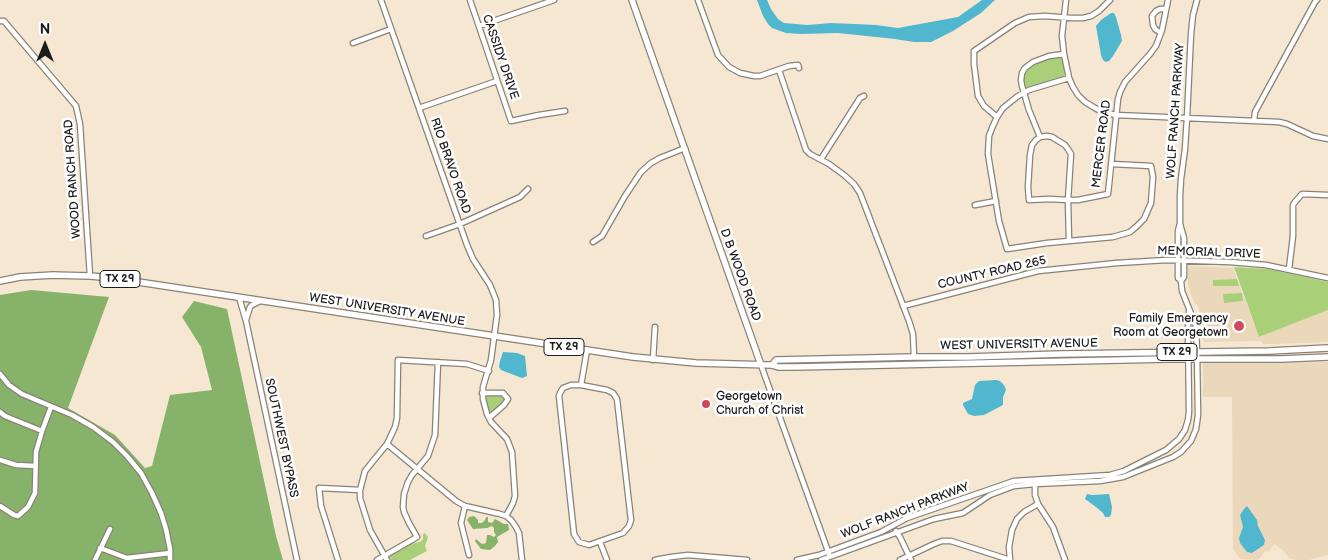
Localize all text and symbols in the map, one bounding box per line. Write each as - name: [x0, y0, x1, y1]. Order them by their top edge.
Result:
- street label: CASSIDY DRIVE: [479, 13, 521, 101]
- north arrow: [20, 20, 70, 70]
- text: N: [40, 21, 50, 38]
- street label: WOLF RANCH PARKWAY: [1164, 43, 1188, 179]
- street label: MERCER ROAD: [1089, 99, 1115, 189]
- street label: RIO BRAVO ROAD: [427, 116, 473, 216]
- street label: WOOD RANCH ROAD: [62, 119, 84, 239]
- street label: D B WOOD ROAD: [717, 227, 763, 323]
- street label: MEMORIAL DRIVE: [1157, 244, 1261, 262]
- street label: COUNTY ROAD 265: [936, 254, 1048, 292]
- road number: TX 29: [100, 270, 140, 288]
- street label: WEST UNIVERSITY AVENUE: [308, 291, 466, 329]
- place label: Family Emergency Room at Georgetown: [1113, 312, 1228, 340]
- marker: Family Emergency Room at Georgetown: [1232, 319, 1246, 333]
- street label: WEST UNIVERSITY AVENUE: [940, 336, 1098, 354]
- road number: TX 29: [544, 338, 584, 356]
- road number: TX 29: [1157, 344, 1197, 361]
- street label: SOUTHWEST BYPASS: [261, 377, 301, 499]
- place label: Georgetown Church of Christ: [716, 390, 804, 418]
- marker: Georgetown Church of Christ: [700, 398, 712, 410]
- street label: WOLF RANCH PARKWAY: [839, 480, 971, 542]

